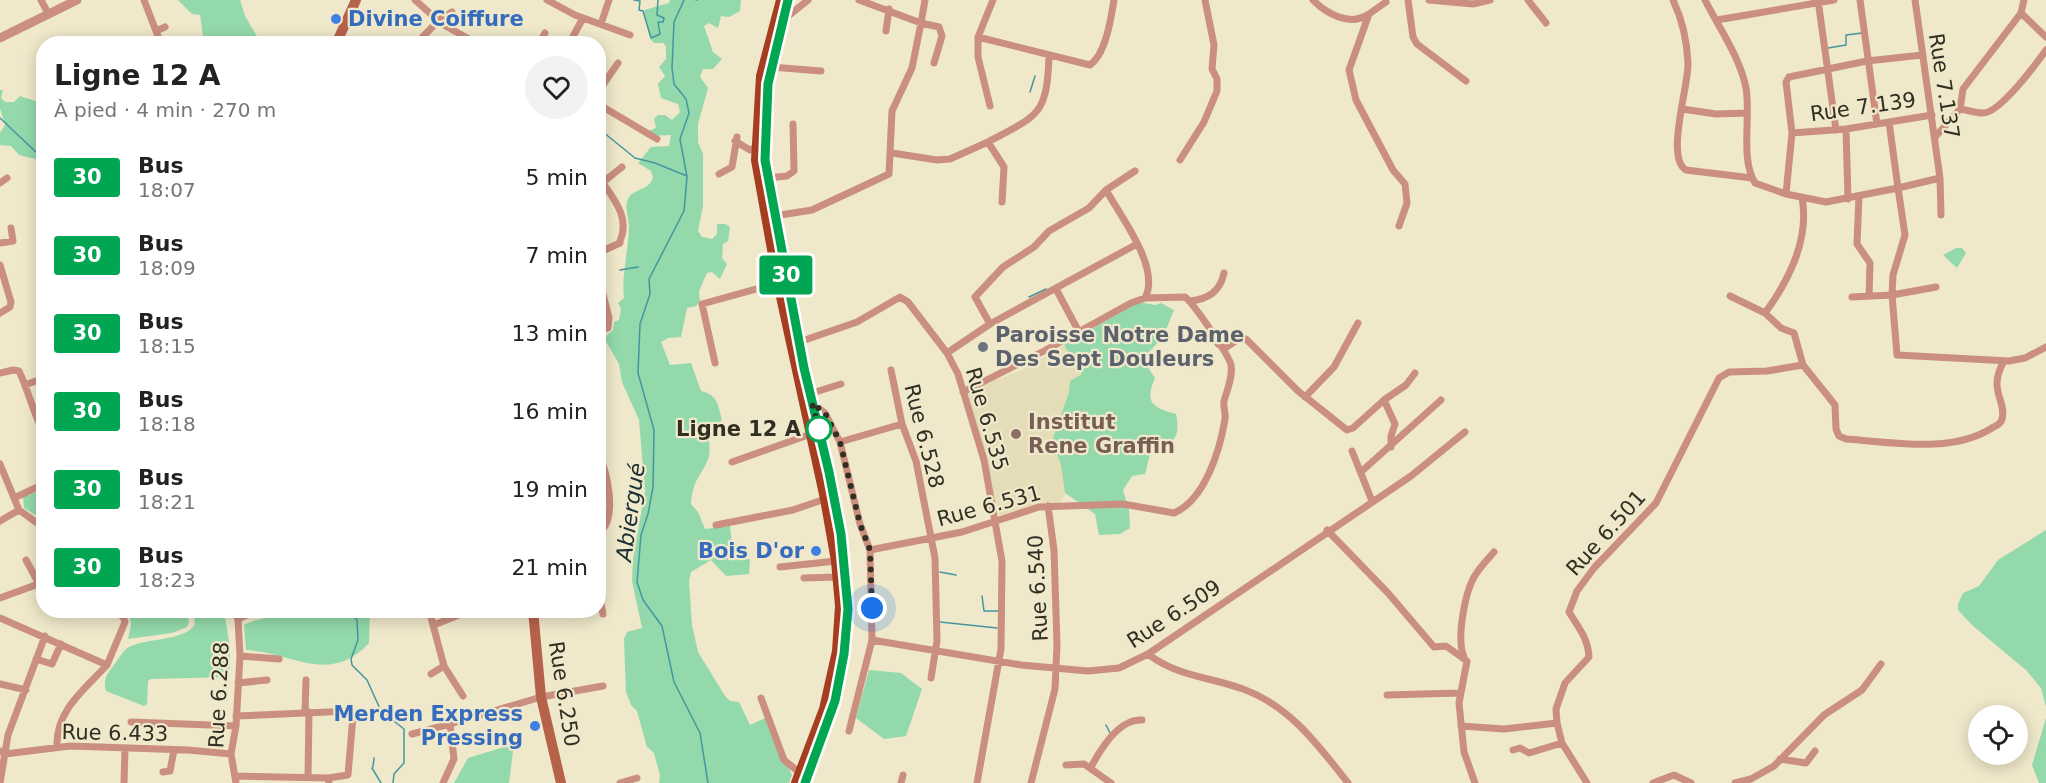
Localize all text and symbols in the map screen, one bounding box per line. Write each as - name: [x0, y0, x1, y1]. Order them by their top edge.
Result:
- place label: Divine Coiffure: [348, 7, 524, 31]
- marker: Divine Coiffure: [329, 12, 343, 26]
- street label: Rue 7.137: [1924, 31, 1964, 141]
- button: heart: [525, 56, 588, 119]
- text: Ligne 12 A: [54, 59, 221, 92]
- street label: Rue 7.139: [1809, 88, 1917, 126]
- text: À pied · 4 min · 270 m: [54, 98, 276, 122]
- text: Bus: [138, 153, 184, 178]
- text: 30: [72, 165, 102, 189]
- text: 5 min: [526, 165, 588, 190]
- text: 18:07: [138, 178, 196, 202]
- text: Bus: [138, 231, 184, 256]
- text: 30: [72, 243, 102, 267]
- text: 7 min: [526, 243, 588, 268]
- text: 18:09: [138, 256, 196, 280]
- line badge: 30: [759, 256, 813, 294]
- text: 30: [771, 263, 801, 287]
- text: Bus: [138, 309, 184, 334]
- text: 30: [72, 321, 102, 345]
- text: 13 min: [512, 321, 588, 346]
- place label: Paroisse Notre Dame Des Sept Douleurs: [995, 323, 1244, 371]
- text: 18:15: [138, 334, 196, 358]
- marker: Paroisse Notre Dame Des Sept Douleurs: [976, 340, 990, 354]
- street label: Rue 6.535: [961, 364, 1013, 474]
- street label: Rue 6.528: [899, 381, 949, 491]
- text: Bus: [138, 387, 184, 412]
- text: 30: [72, 399, 102, 423]
- text: 16 min: [512, 399, 588, 424]
- place label: Institut Rene Graffin: [1028, 410, 1175, 458]
- text: 18:18: [138, 412, 196, 436]
- marker: Ligne 12 A: [806, 416, 832, 442]
- place label: Ligne 12 A: [676, 417, 802, 441]
- marker: Institut Rene Graffin: [1009, 427, 1023, 441]
- water label: Abiergué: [611, 461, 650, 565]
- text: Bus: [138, 465, 184, 490]
- text: 30: [72, 477, 102, 501]
- text: 19 min: [512, 477, 588, 502]
- street label: Rue 6.531: [934, 481, 1044, 531]
- street label: Rue 6.501: [1561, 485, 1651, 581]
- text: 18:21: [138, 490, 196, 514]
- street label: Rue 6.540: [1023, 534, 1053, 642]
- place label: Bois D'or: [698, 539, 805, 563]
- text: Bus: [138, 543, 184, 568]
- marker: Bois D'or: [809, 544, 823, 558]
- text: 30: [72, 555, 102, 579]
- text: 21 min: [512, 555, 588, 580]
- text: 18:23: [138, 568, 196, 592]
- street label: Rue 6.509: [1123, 575, 1225, 653]
- your location: [857, 593, 887, 623]
- street label: Rue 6.250: [544, 639, 584, 749]
- street label: Rue 6.288: [204, 641, 234, 749]
- place label: Merden Express Pressing: [333, 702, 523, 750]
- map controls: [1968, 705, 2028, 765]
- button: locate: [1968, 705, 2028, 765]
- marker: Merden Express Pressing: [528, 719, 542, 733]
- street label: Rue 6.433: [61, 720, 169, 746]

